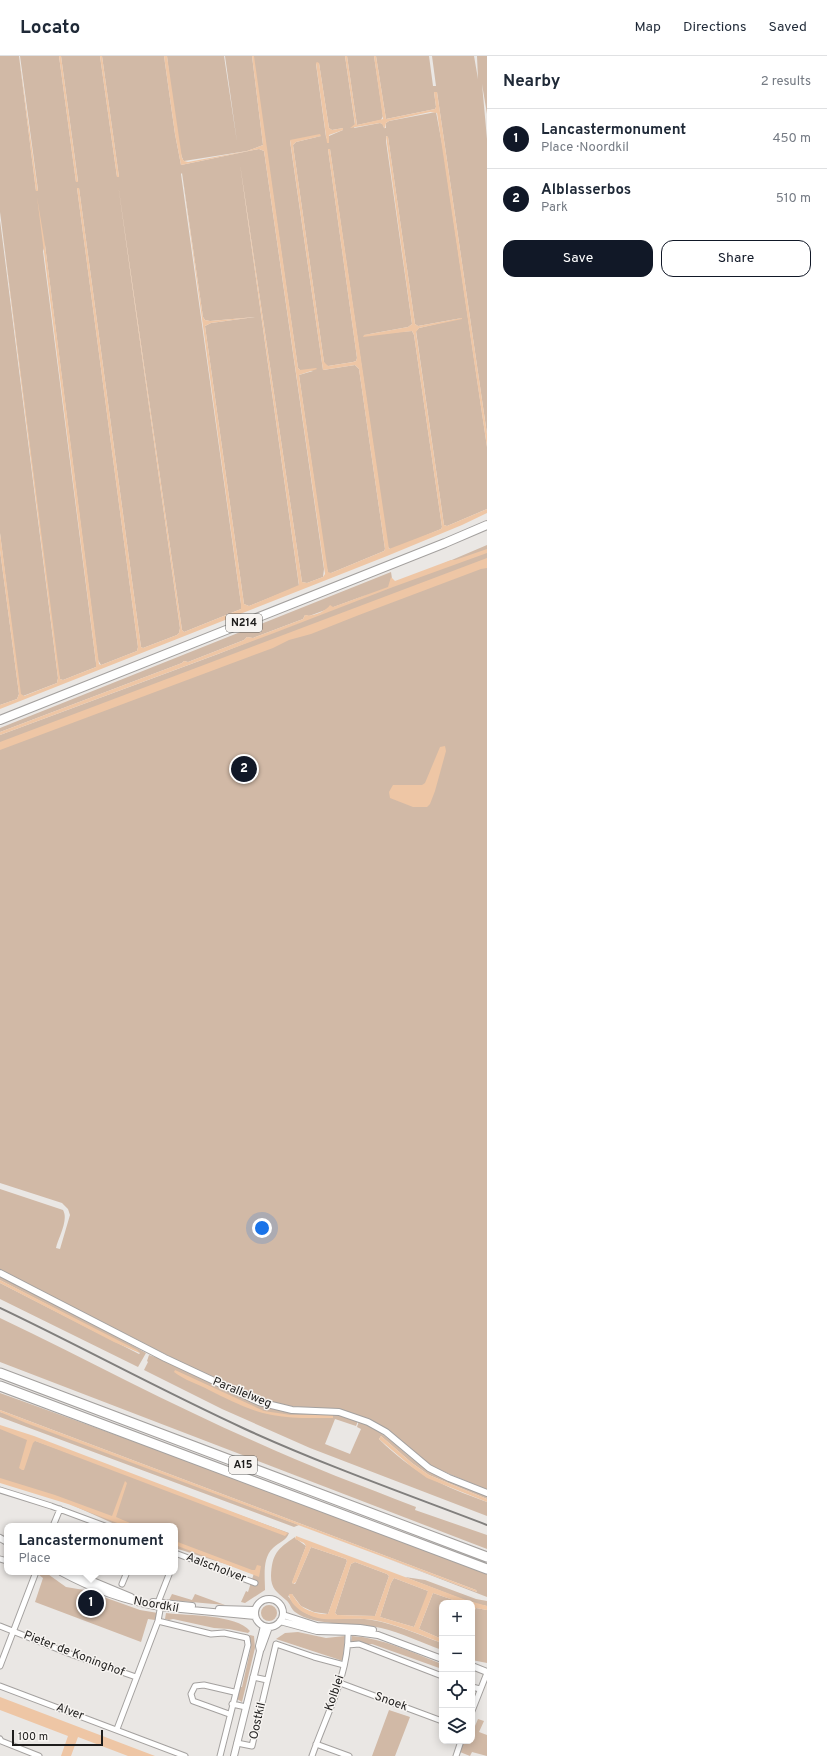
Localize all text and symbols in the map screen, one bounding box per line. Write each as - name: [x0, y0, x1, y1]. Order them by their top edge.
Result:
- text: Locato: [20, 16, 80, 40]
- text: Map: [635, 19, 661, 36]
- text: Directions: [683, 19, 747, 36]
- text: Saved: [769, 19, 807, 36]
- text: Nearby: [503, 71, 560, 93]
- text: 2 results: [761, 74, 811, 90]
- text: Lancastermonument: [541, 121, 686, 140]
- text: 1: [513, 131, 519, 147]
- text: 450 m: [772, 131, 811, 147]
- text: Place · Noordkil: [541, 140, 629, 156]
- text: Alblasserbos: [541, 181, 631, 200]
- text: 2: [512, 191, 520, 207]
- text: 510 m: [776, 191, 811, 207]
- text: Park: [541, 200, 568, 216]
- button: Save: [503, 240, 653, 277]
- button: Share: [661, 240, 811, 277]
- road number: N214: [226, 614, 262, 632]
- pin: 2: [231, 754, 257, 784]
- your location: [252, 1218, 272, 1238]
- street label: Parallelweg: [210, 1374, 274, 1412]
- road number: A15: [229, 1456, 257, 1474]
- popup: [4, 1523, 178, 1575]
- text: Lancastermonument: [18, 1532, 164, 1551]
- street label: Aalscholver: [184, 1549, 249, 1587]
- text: Place: [18, 1551, 51, 1567]
- pin: 1: [78, 1588, 104, 1618]
- street label: Noordkil: [132, 1593, 180, 1617]
- map controls: [439, 1600, 475, 1744]
- button: +: [439, 1600, 475, 1636]
- street label: Pieter de Koninghof: [21, 1627, 127, 1681]
- button: −: [439, 1636, 475, 1672]
- button: locate: [439, 1672, 475, 1708]
- street label: Kolblei: [321, 1673, 349, 1713]
- street label: Snoek: [372, 1689, 410, 1715]
- street label: Alver: [54, 1700, 86, 1725]
- street label: Oostkil: [246, 1701, 270, 1741]
- button: layers: [439, 1708, 475, 1744]
- scale bar: [12, 1728, 103, 1747]
- text: 100 m: [18, 1730, 48, 1744]

